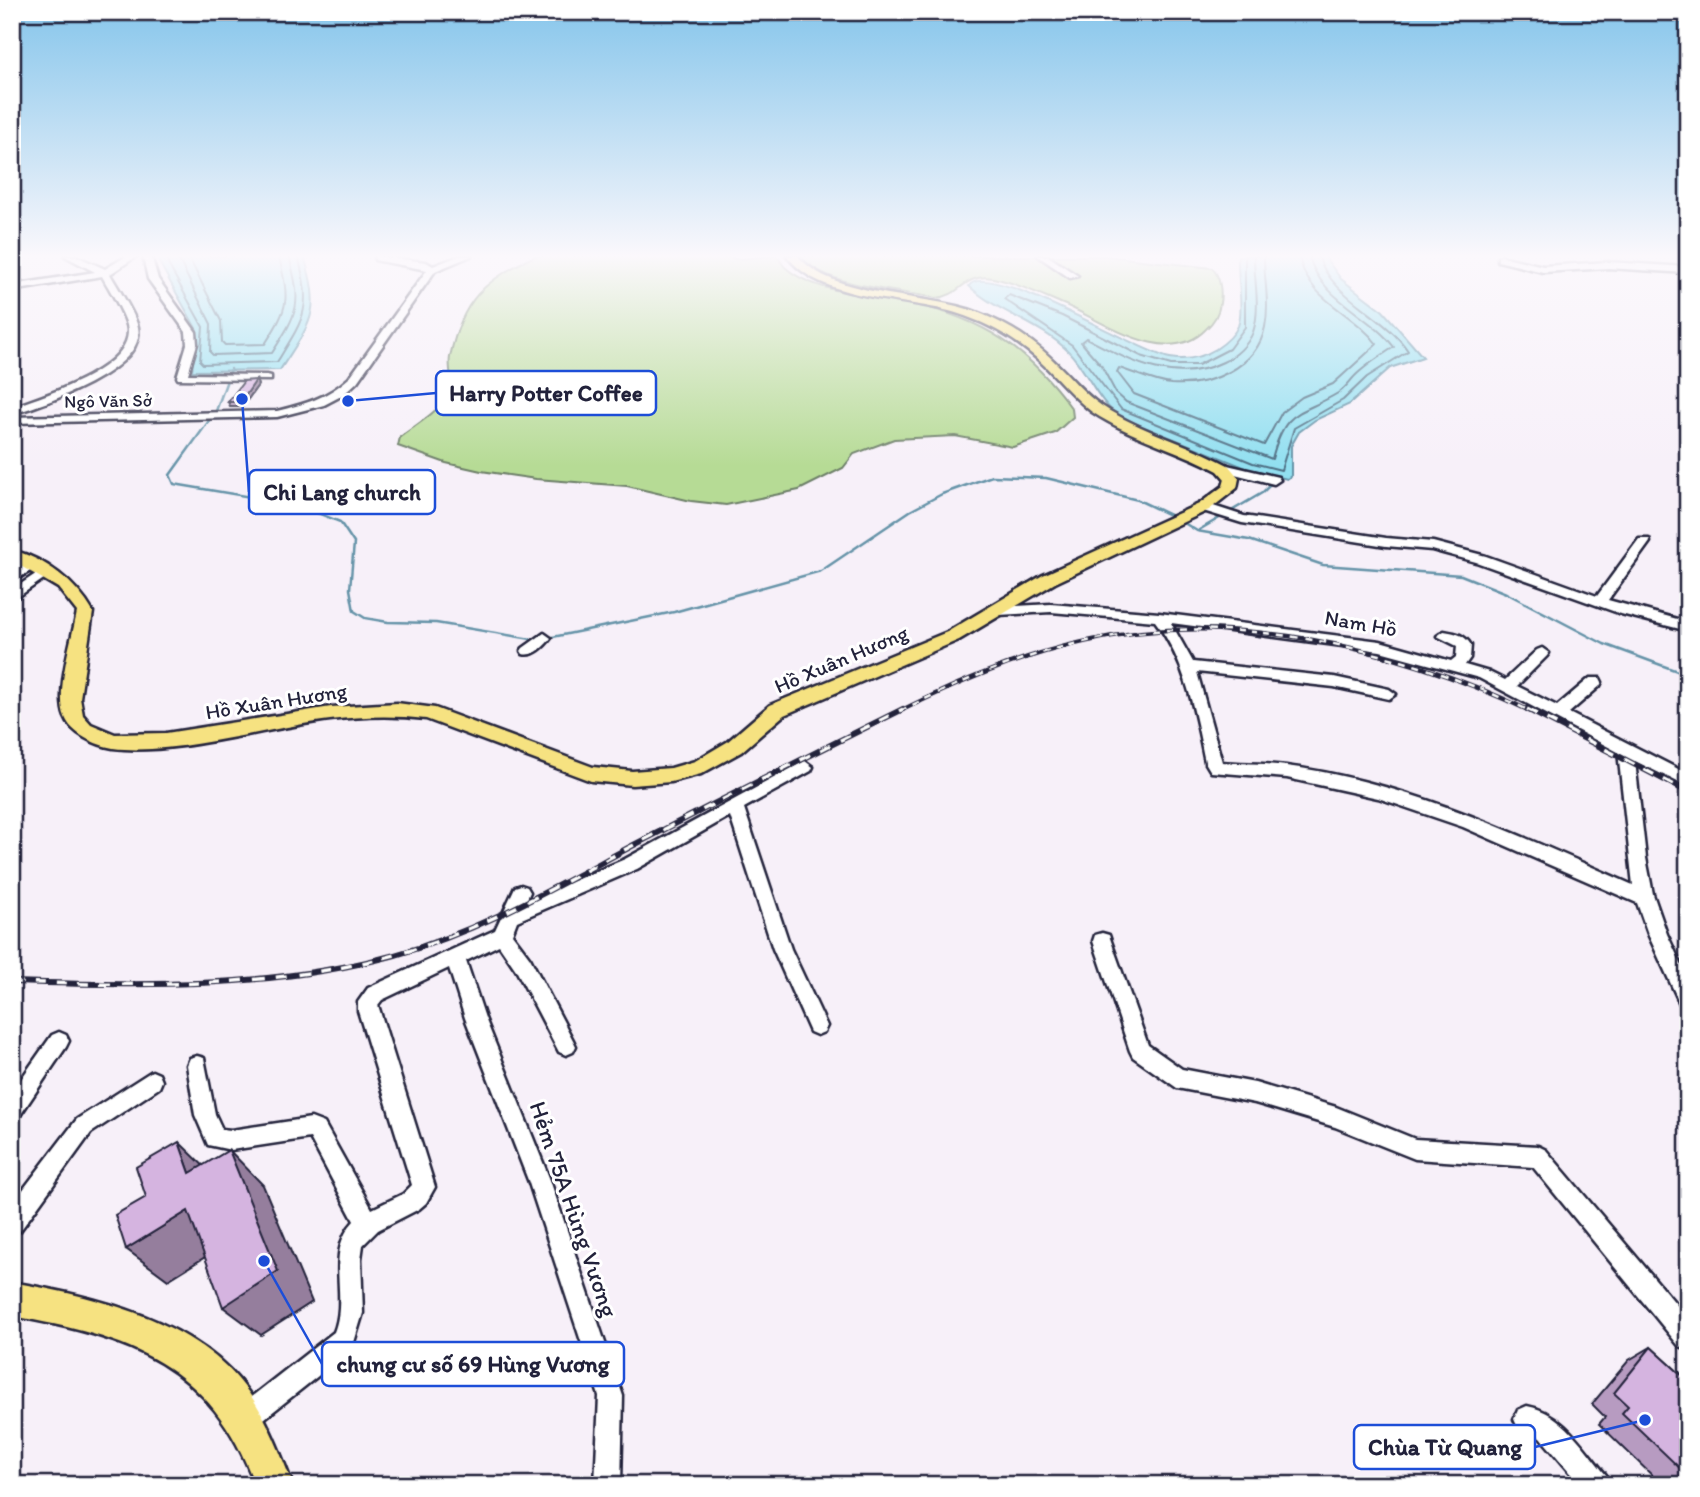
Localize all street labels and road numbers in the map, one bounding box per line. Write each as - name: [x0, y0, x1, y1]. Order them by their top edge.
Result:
- street label: Ngô Văn Sở: [64, 389, 153, 413]
- street label: Nam Hồ: [1323, 604, 1399, 642]
- street label: Hồ Xuân Hương: [770, 619, 912, 698]
- street label: Hồ Xuân Hương: [204, 677, 349, 725]
- street label: Hẻm 75A Hùng Vương: [523, 1097, 625, 1321]

